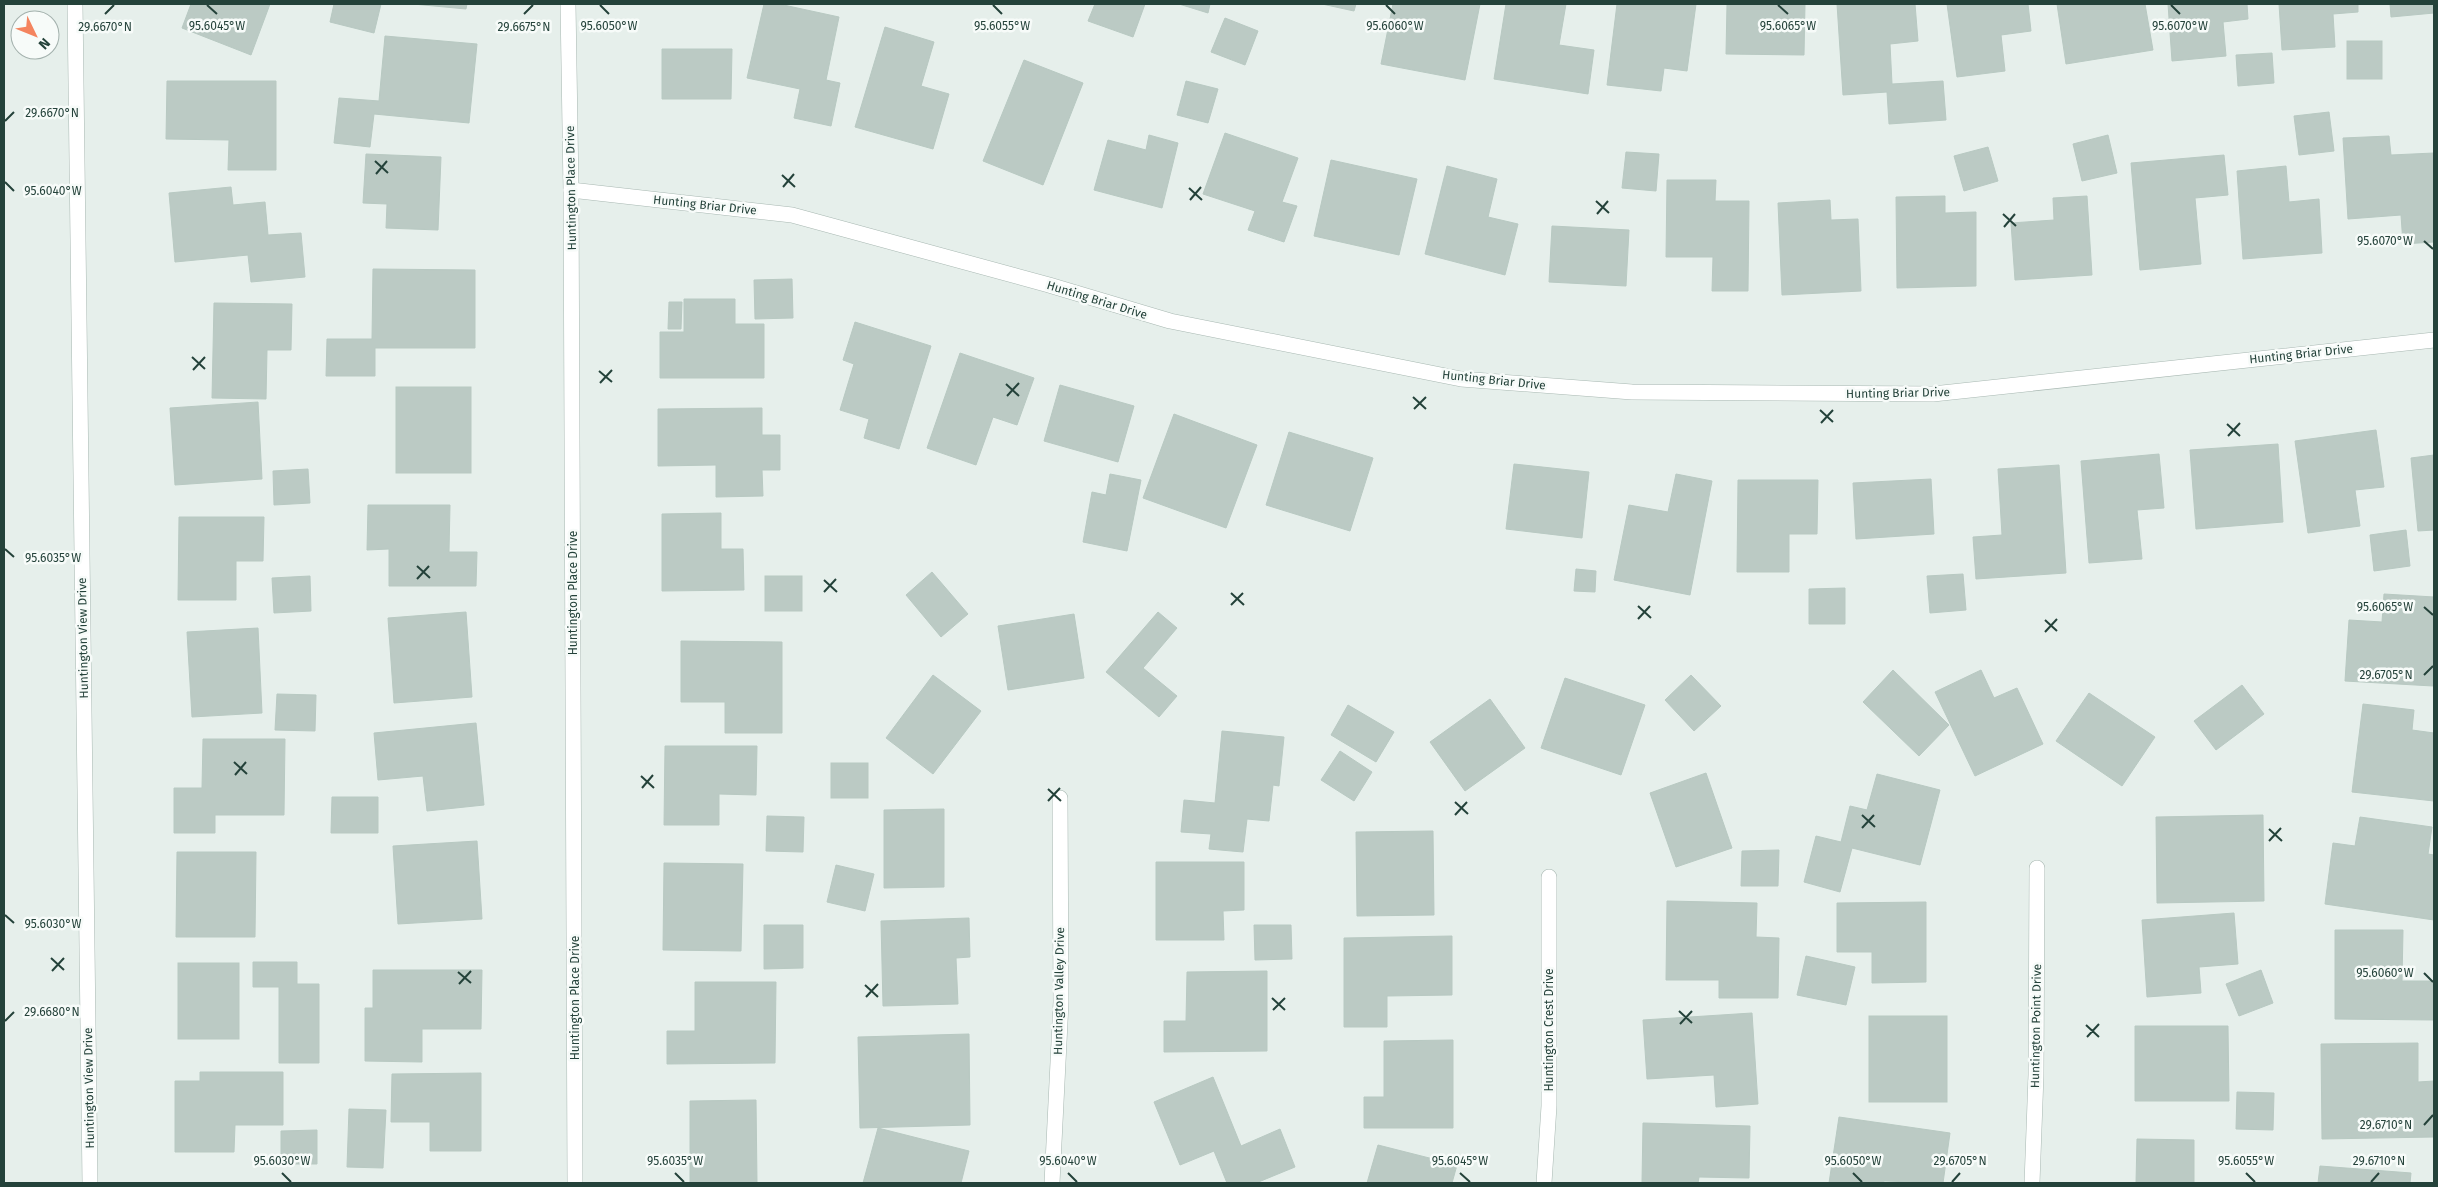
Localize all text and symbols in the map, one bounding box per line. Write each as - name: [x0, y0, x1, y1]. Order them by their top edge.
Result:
- north arrow: [10, 10, 60, 60]
- text: 95.6045°W: [189, 19, 245, 33]
- text: 95.6050°W: [580, 19, 638, 33]
- text: 95.6055°W: [974, 19, 1030, 33]
- text: 95.6060°W: [1366, 19, 1424, 33]
- text: 95.6065°W: [1760, 19, 1816, 33]
- text: 95.6070°W: [2152, 19, 2208, 33]
- text: 29.6670°N: [78, 20, 132, 34]
- text: 29.6675°N: [498, 20, 550, 34]
- text: N: [35, 34, 54, 53]
- text: 29.6670°N: [25, 106, 79, 120]
- street label: Huntington Place Drive: [563, 126, 579, 250]
- text: 95.6040°W: [24, 184, 82, 198]
- street label: Hunting Briar Drive: [652, 193, 758, 217]
- text: 95.6070°W: [2357, 234, 2413, 248]
- street label: Hunting Briar Drive: [1045, 278, 1149, 322]
- street label: Hunting Briar Drive: [2248, 342, 2354, 366]
- street label: Hunting Briar Drive: [1441, 368, 1547, 392]
- street label: Hunting Briar Drive: [1846, 385, 1950, 401]
- street label: Huntington Place Drive: [566, 531, 580, 655]
- text: 95.6035°W: [25, 551, 81, 565]
- street label: Huntington View Drive: [75, 577, 91, 699]
- text: 95.6065°W: [2357, 600, 2413, 614]
- text: 29.6705°N: [2359, 668, 2413, 682]
- text: 95.6030°W: [25, 917, 82, 931]
- street label: Huntington Valley Drive: [1051, 927, 1067, 1055]
- street label: Huntington Place Drive: [568, 936, 582, 1060]
- street label: Huntington Point Drive: [2028, 964, 2044, 1088]
- text: 95.6060°W: [2356, 966, 2414, 980]
- street label: Huntington Crest Drive: [1542, 968, 1556, 1092]
- text: 29.6680°N: [24, 1005, 80, 1019]
- street label: Huntington View Drive: [81, 1027, 97, 1149]
- text: 29.6710°N: [2360, 1118, 2412, 1132]
- text: 95.6030°W: [254, 1154, 311, 1168]
- text: 95.6035°W: [647, 1154, 703, 1168]
- text: 95.6040°W: [1039, 1154, 1097, 1168]
- text: 95.6045°W: [1432, 1154, 1488, 1168]
- text: 95.6050°W: [1824, 1154, 1882, 1168]
- text: 29.6705°N: [1933, 1154, 1987, 1168]
- text: 95.6055°W: [2218, 1154, 2274, 1168]
- text: 29.6710°N: [2353, 1154, 2405, 1168]

